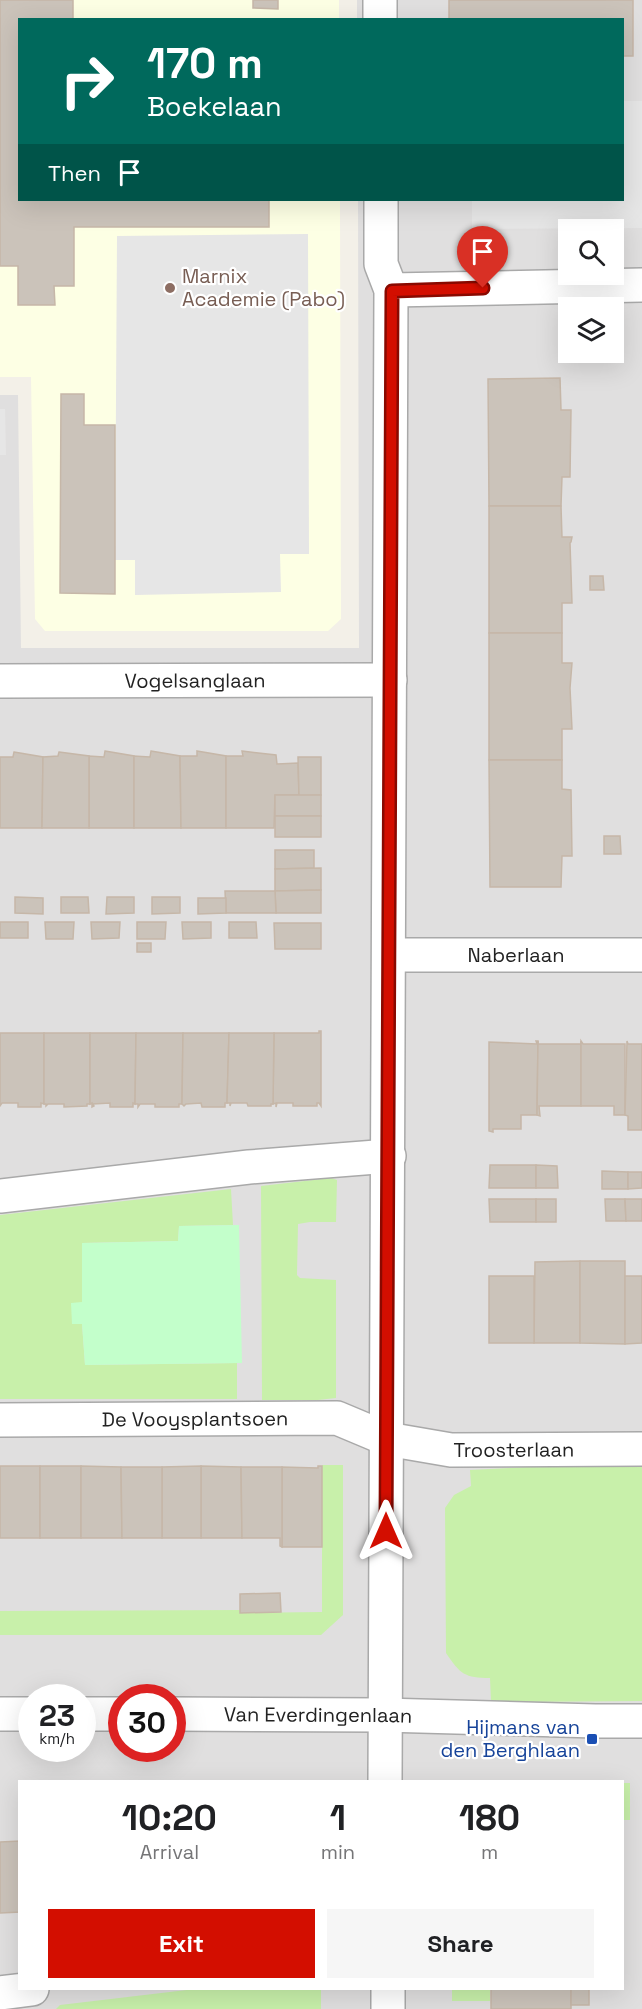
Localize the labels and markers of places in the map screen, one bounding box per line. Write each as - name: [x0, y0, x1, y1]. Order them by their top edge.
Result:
- pin: [457, 226, 508, 288]
- place label: Marnix Academie (Pabo): [182, 263, 345, 312]
- marker: Marnix Academie (Pabo): [163, 281, 177, 295]
- place label: Hijmans van den Berghlaan: [440, 1714, 580, 1763]
- marker: Hijmans van den Berghlaan: [585, 1732, 599, 1746]

